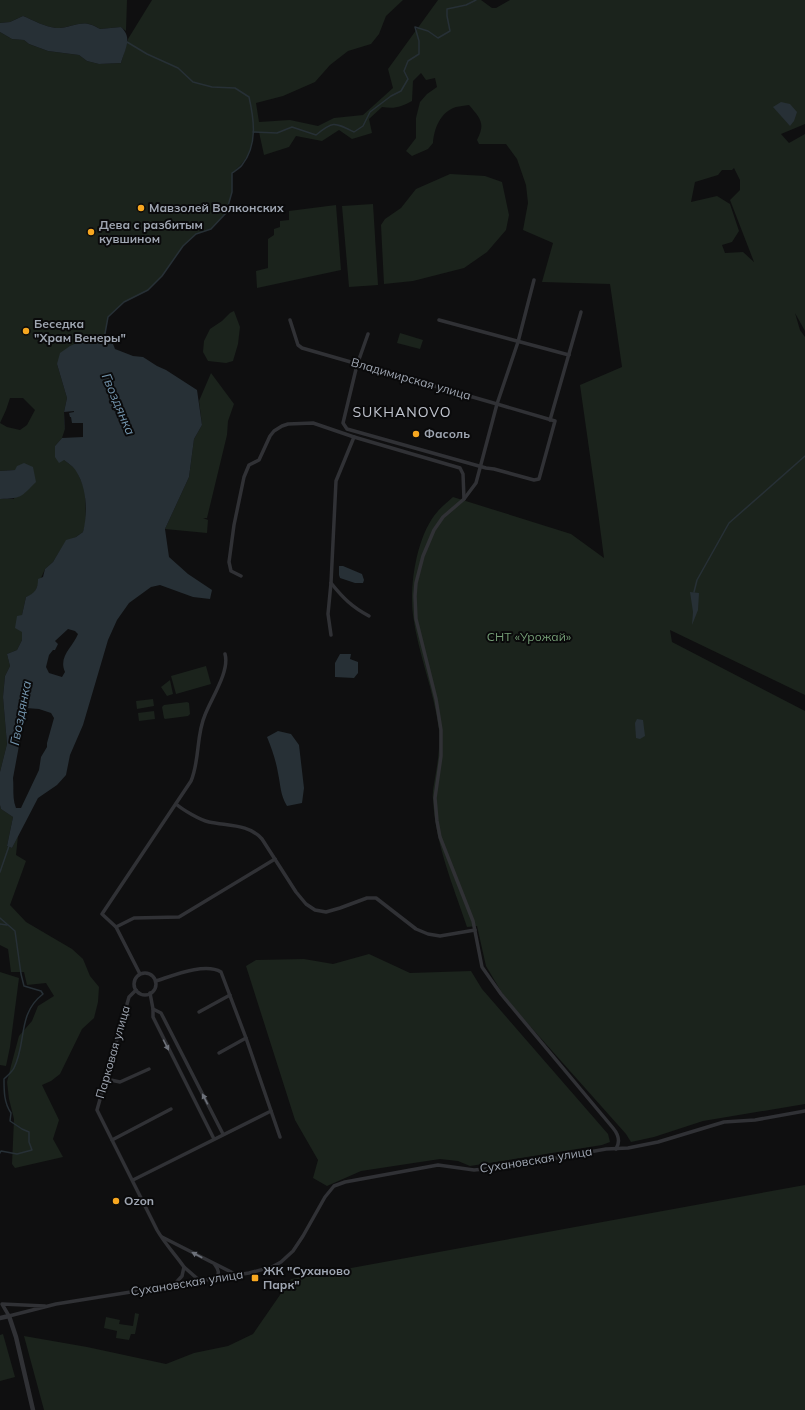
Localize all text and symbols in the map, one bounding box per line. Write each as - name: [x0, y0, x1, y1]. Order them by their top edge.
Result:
- place label: Мавзолей Волконских: [149, 200, 284, 215]
- marker: Мавзолей Волконских: [136, 203, 146, 213]
- place label: Дева с разбитым кувшином: [99, 217, 203, 246]
- marker: Дева с разбитым кувшином: [86, 227, 96, 237]
- place label: Беседка "Храм Венеры": [34, 316, 126, 345]
- marker: Беседка "Храм Венеры": [21, 326, 31, 336]
- street label: Владимирская улица: [349, 354, 473, 403]
- water label: Гвоздянка: [99, 371, 139, 437]
- district label: SUKHANOVO: [352, 403, 452, 421]
- place label: Фасоль: [424, 426, 470, 441]
- marker: Фасоль: [411, 429, 421, 439]
- park label: СНТ «Урожай»: [487, 629, 572, 644]
- water label: Гвоздянка: [6, 679, 34, 747]
- street label: Парковая улица: [92, 1004, 133, 1100]
- one-way arrow: [163, 1039, 170, 1051]
- one-way arrow: [202, 1093, 208, 1105]
- street label: Сухановская улица: [479, 1143, 593, 1176]
- place label: Ozon: [124, 1193, 154, 1208]
- marker: Ozon: [111, 1196, 121, 1206]
- one-way arrow: [192, 1252, 203, 1258]
- place label: ЖК "Суханово Парк": [263, 1263, 350, 1292]
- street label: Сухановская улица: [130, 1266, 244, 1299]
- marker: ЖК "Суханово Парк": [250, 1273, 260, 1283]

